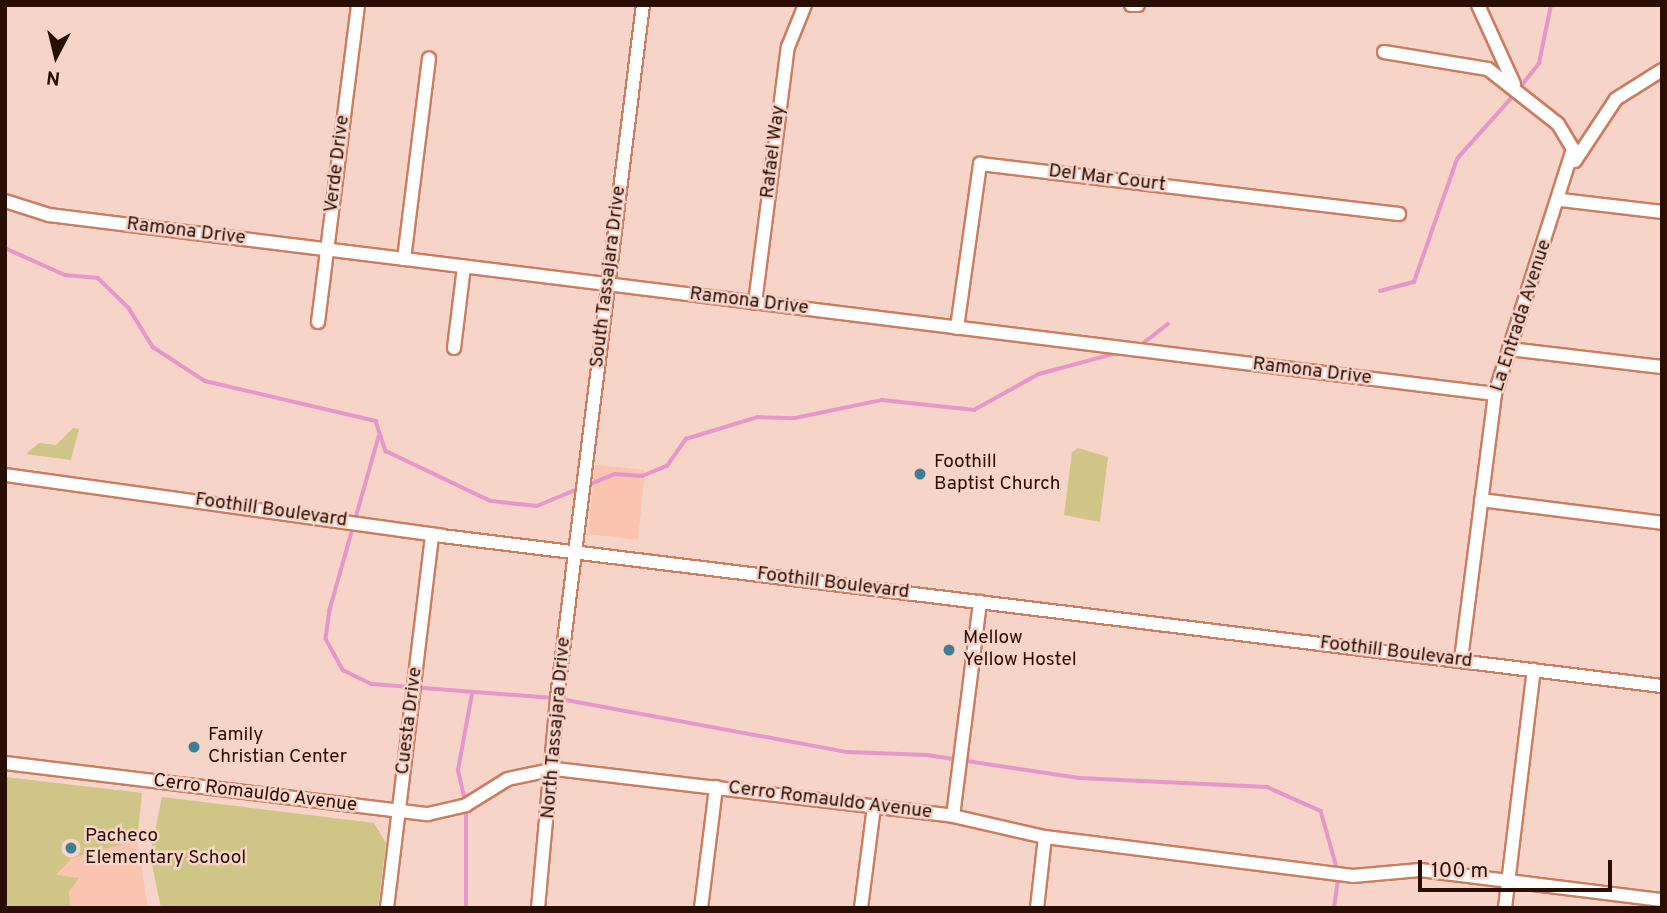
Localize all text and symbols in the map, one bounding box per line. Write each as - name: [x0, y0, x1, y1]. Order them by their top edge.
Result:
- north arrow: [21, 21, 91, 91]
- text: N: [45, 64, 62, 90]
- street label: Rafael Way: [757, 104, 791, 200]
- street label: Verde Drive: [321, 114, 355, 214]
- street label: Del Mar Court: [1047, 160, 1167, 198]
- street label: South Tassajara Drive: [586, 184, 632, 370]
- street label: Ramona Drive: [125, 213, 247, 251]
- street label: La Entrada Avenue: [1487, 237, 1557, 395]
- street label: Ramona Drive: [688, 283, 810, 321]
- street label: Ramona Drive: [1251, 353, 1373, 391]
- place label: Foothill Baptist Church: [934, 452, 1060, 496]
- marker: Foothill Baptist Church: [912, 466, 928, 482]
- street label: Foothill Boulevard: [194, 489, 348, 533]
- street label: Foothill Boulevard: [756, 563, 910, 605]
- place label: Mellow Yellow Hostel: [963, 628, 1077, 672]
- street label: Foothill Boulevard: [1319, 632, 1473, 674]
- street label: North Tassajara Drive: [538, 636, 576, 820]
- marker: Mellow Yellow Hostel: [941, 642, 957, 658]
- street label: Cuesta Drive: [392, 666, 428, 776]
- place label: Family Christian Center: [208, 725, 347, 769]
- marker: Family Christian Center: [186, 739, 202, 755]
- street label: Cerro Romauldo Avenue: [151, 770, 359, 818]
- street label: Cerro Romauldo Avenue: [726, 777, 934, 825]
- place label: Pacheco Elementary School: [85, 826, 246, 870]
- marker: Pacheco Elementary School: [63, 840, 79, 856]
- scale bar: [1422, 846, 1616, 890]
- text: 100 m: [1431, 858, 1488, 885]

